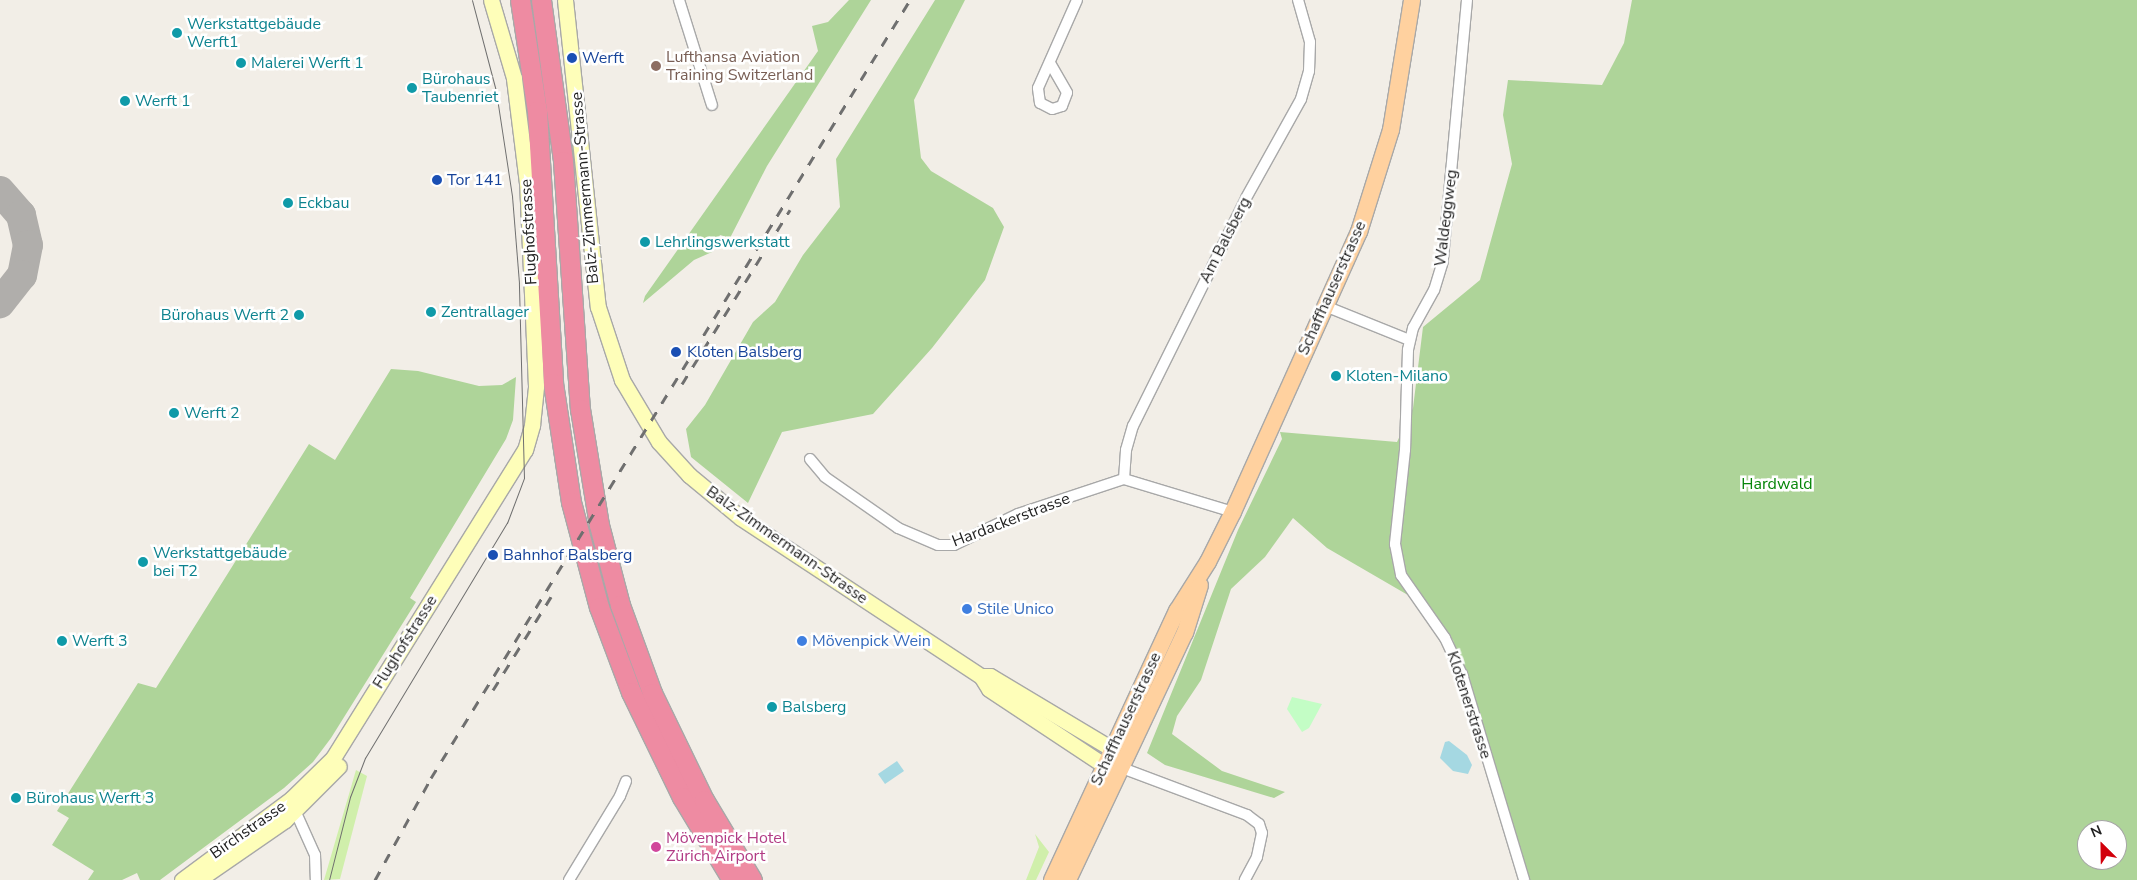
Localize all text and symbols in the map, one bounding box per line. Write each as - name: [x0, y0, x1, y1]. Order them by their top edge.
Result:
- place label: Werkstattgebäude Werft1: [187, 14, 321, 52]
- marker: Werkstattgebäude Werft1: [171, 27, 183, 39]
- place label: Lufthansa Aviation Training Switzerland: [666, 47, 813, 85]
- place label: Werft: [582, 48, 624, 68]
- marker: Werft: [566, 52, 578, 64]
- place label: Malerei Werft 1: [251, 53, 364, 73]
- marker: Malerei Werft 1: [235, 57, 247, 69]
- marker: Lufthansa Aviation Training Switzerland: [650, 60, 662, 72]
- place label: Bürohaus Taubenriet: [422, 69, 498, 107]
- marker: Bürohaus Taubenriet: [406, 82, 418, 94]
- place label: Werft 1: [135, 91, 191, 111]
- street label: Balz-Zimmermann-Strasse: [567, 91, 603, 285]
- marker: Werft 1: [119, 95, 131, 107]
- street label: Waldeggweg: [1431, 168, 1461, 268]
- place label: Tor 141: [447, 170, 503, 190]
- marker: Tor 141: [431, 174, 443, 186]
- street label: Flughofstrasse: [517, 178, 541, 286]
- place label: Eckbau: [298, 193, 349, 213]
- street label: Am Balsberg: [1195, 194, 1255, 286]
- marker: Eckbau: [282, 197, 294, 209]
- street label: Schaffhauserstrasse: [1294, 218, 1370, 358]
- place label: Lehrlingswerkstatt: [655, 232, 790, 252]
- marker: Lehrlingswerkstatt: [639, 236, 651, 248]
- place label: Zentrallager: [441, 302, 529, 322]
- place label: Bürohaus Werft 2: [161, 305, 289, 325]
- marker: Zentrallager: [425, 306, 437, 318]
- marker: Bürohaus Werft 2: [293, 309, 305, 321]
- place label: Kloten Balsberg: [687, 342, 802, 362]
- marker: Kloten Balsberg: [669, 345, 683, 359]
- place label: Kloten-Milano: [1346, 366, 1448, 386]
- marker: Kloten-Milano: [1330, 370, 1342, 382]
- place label: Werft 2: [184, 403, 240, 423]
- marker: Werft 2: [168, 407, 180, 419]
- park label: Hardwald: [1741, 474, 1813, 494]
- street label: Balz-Zimmermann-Strasse: [703, 482, 871, 608]
- street label: Hardackerstrasse: [949, 489, 1073, 551]
- place label: Werkstattgebäude bei T2: [153, 543, 287, 581]
- place label: Bahnhof Balsberg: [503, 545, 632, 565]
- marker: Bahnhof Balsberg: [487, 549, 499, 561]
- marker: Werkstattgebäude bei T2: [137, 556, 149, 568]
- street label: Flughofstrasse: [369, 592, 441, 692]
- place label: Stile Unico: [977, 599, 1054, 619]
- marker: Stile Unico: [961, 603, 973, 615]
- place label: Werft 3: [72, 631, 128, 651]
- place label: Mövenpick Wein: [812, 631, 931, 651]
- marker: Werft 3: [56, 635, 68, 647]
- marker: Mövenpick Wein: [796, 635, 808, 647]
- street label: Schaffhauserstrasse: [1087, 649, 1165, 789]
- street label: Klotenerstrasse: [1443, 649, 1495, 761]
- place label: Balsberg: [782, 697, 846, 717]
- marker: Balsberg: [766, 701, 778, 713]
- place label: Bürohaus Werft 3: [26, 788, 154, 808]
- marker: Bürohaus Werft 3: [10, 792, 22, 804]
- street label: Birchstrasse: [206, 797, 290, 863]
- north arrow: [2077, 820, 2127, 870]
- text: N: [2088, 821, 2105, 842]
- place label: Mövenpick Hotel Zürich Airport: [666, 828, 787, 866]
- marker: Mövenpick Hotel Zürich Airport: [650, 841, 662, 853]

